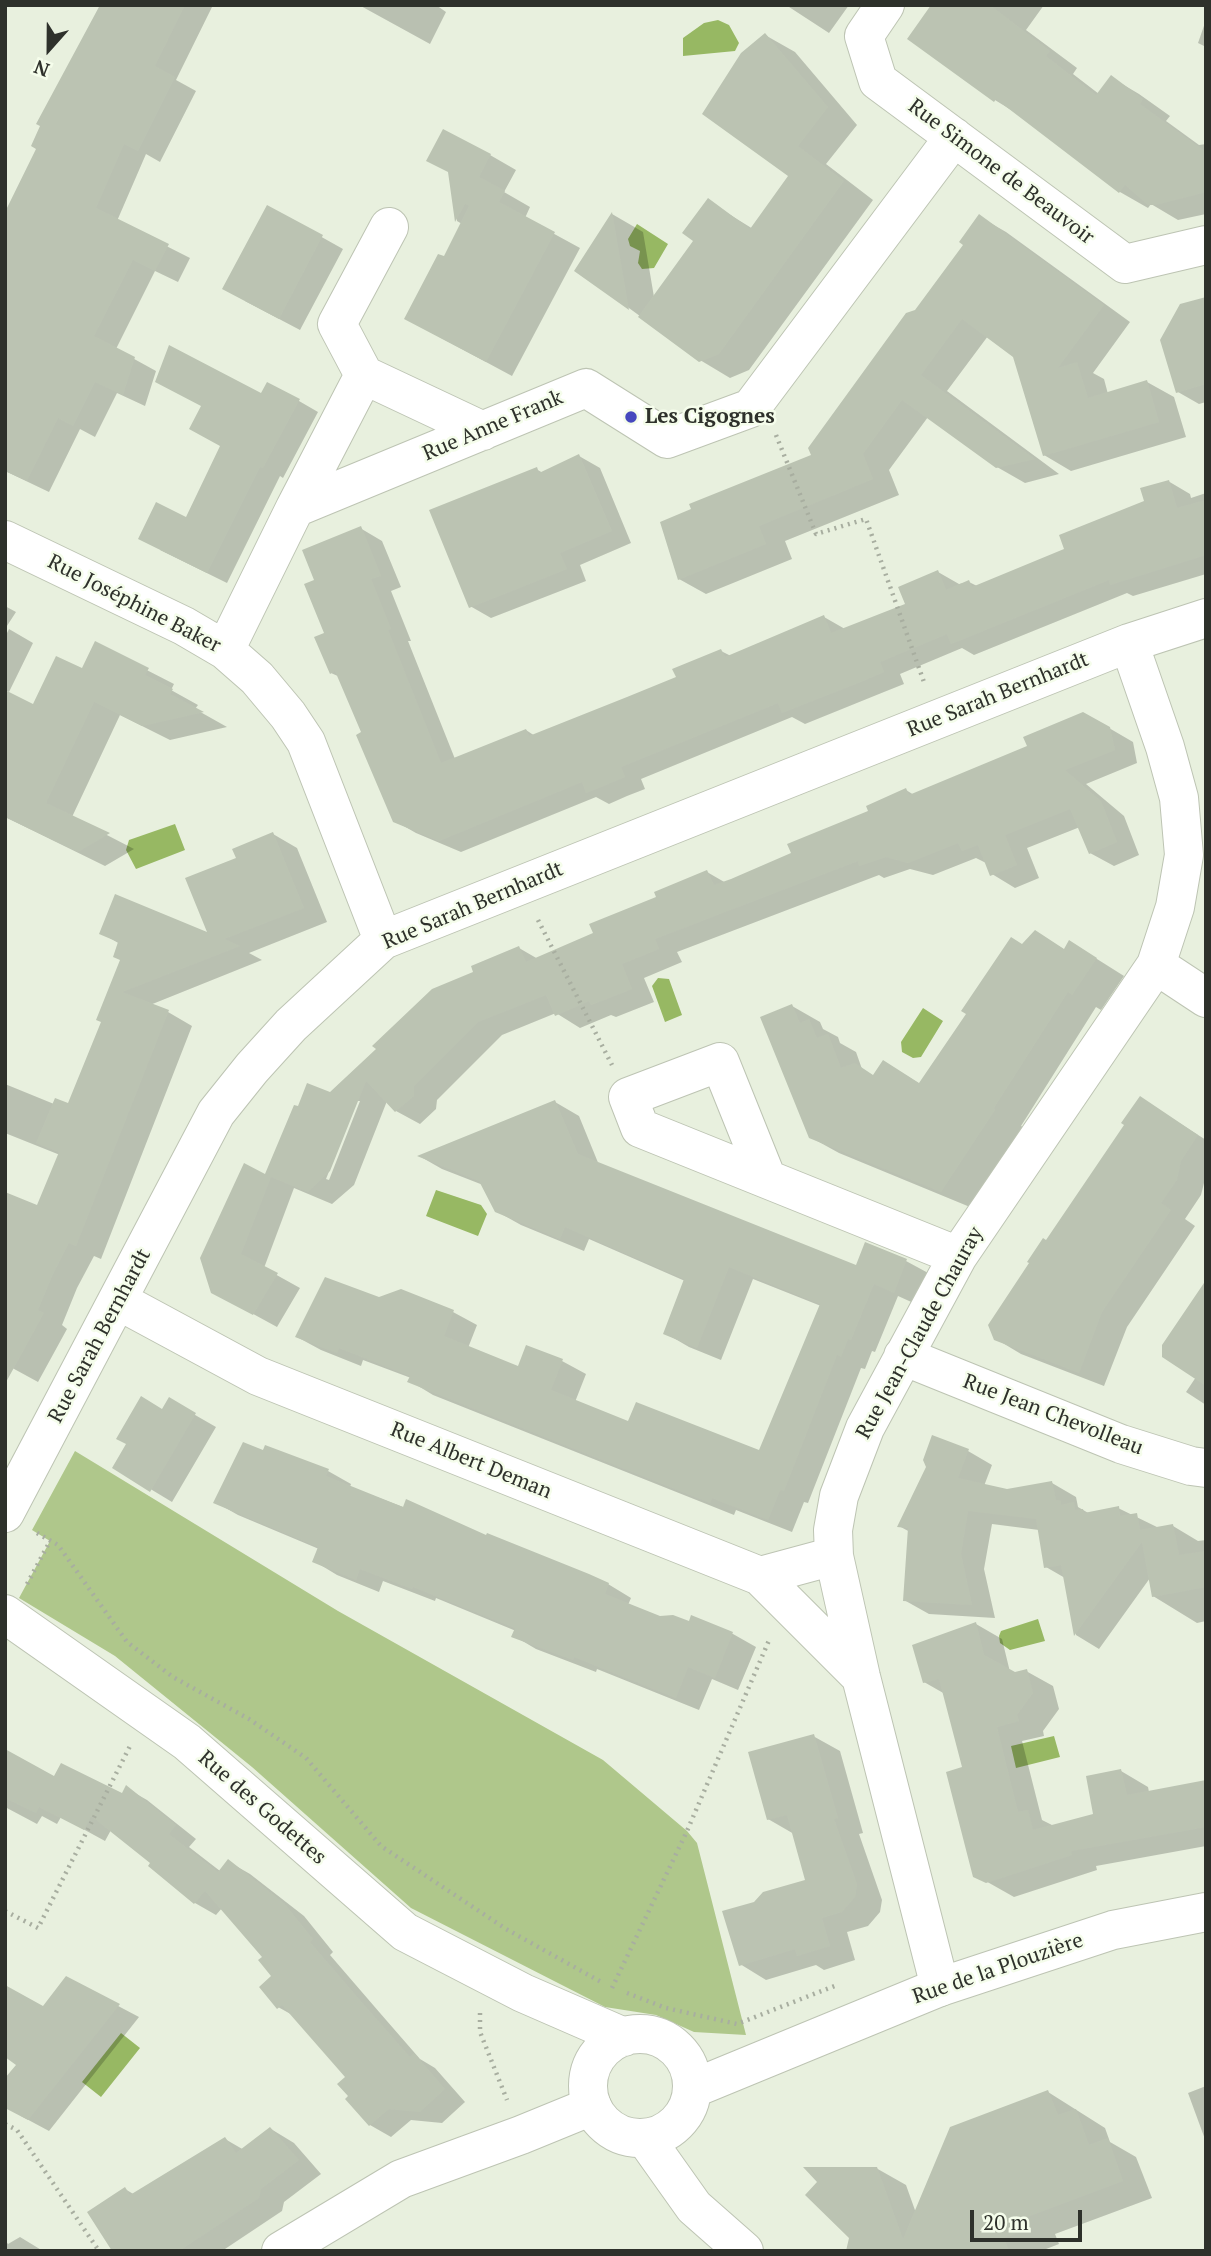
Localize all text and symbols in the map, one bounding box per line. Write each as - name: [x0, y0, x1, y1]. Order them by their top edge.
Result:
- north arrow: [14, 14, 84, 84]
- text: N: [30, 55, 52, 83]
- street label: Rue Simone de Beauvoir: [903, 94, 1099, 250]
- street label: Rue Anne Frank: [419, 385, 567, 467]
- place label: Les Cigognes: [645, 404, 775, 430]
- marker: Les Cigognes: [623, 409, 639, 425]
- street label: Rue Joséphine Baker: [43, 549, 225, 659]
- street label: Rue Sarah Bernhardt: [904, 647, 1092, 743]
- street label: Rue Sarah Bernhardt: [379, 857, 567, 955]
- street label: Rue Jean-Claude Chauray: [851, 1223, 989, 1443]
- street label: Rue Sarah Bernhardt: [43, 1245, 157, 1427]
- street label: Rue Jean Chevolleau: [959, 1369, 1147, 1461]
- street label: Rue Albert Deman: [387, 1417, 555, 1505]
- street label: Rue des Godettes: [193, 1746, 331, 1870]
- street label: Rue de la Plouzière: [909, 1928, 1087, 2010]
- scale bar: [973, 2196, 1085, 2240]
- text: 20 m: [983, 2208, 1029, 2236]

